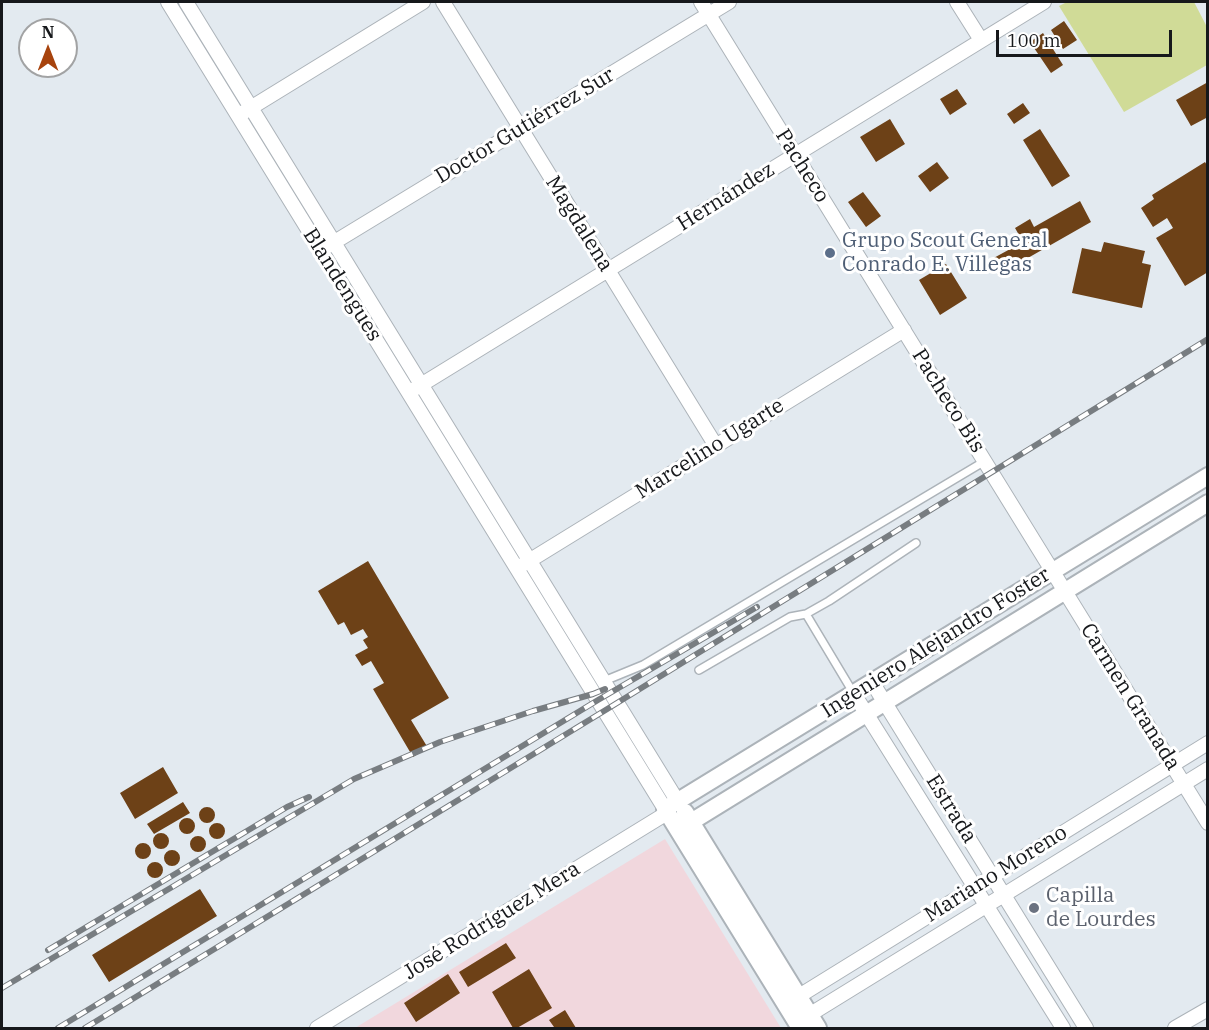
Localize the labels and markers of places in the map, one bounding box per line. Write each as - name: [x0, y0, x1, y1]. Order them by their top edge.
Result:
- place label: Grupo Scout General Conrado E. Villegas: [842, 228, 1048, 278]
- marker: Grupo Scout General Conrado E. Villegas: [823, 246, 837, 260]
- place label: Capilla de Lourdes: [1046, 883, 1156, 933]
- marker: Capilla de Lourdes: [1027, 901, 1041, 915]

